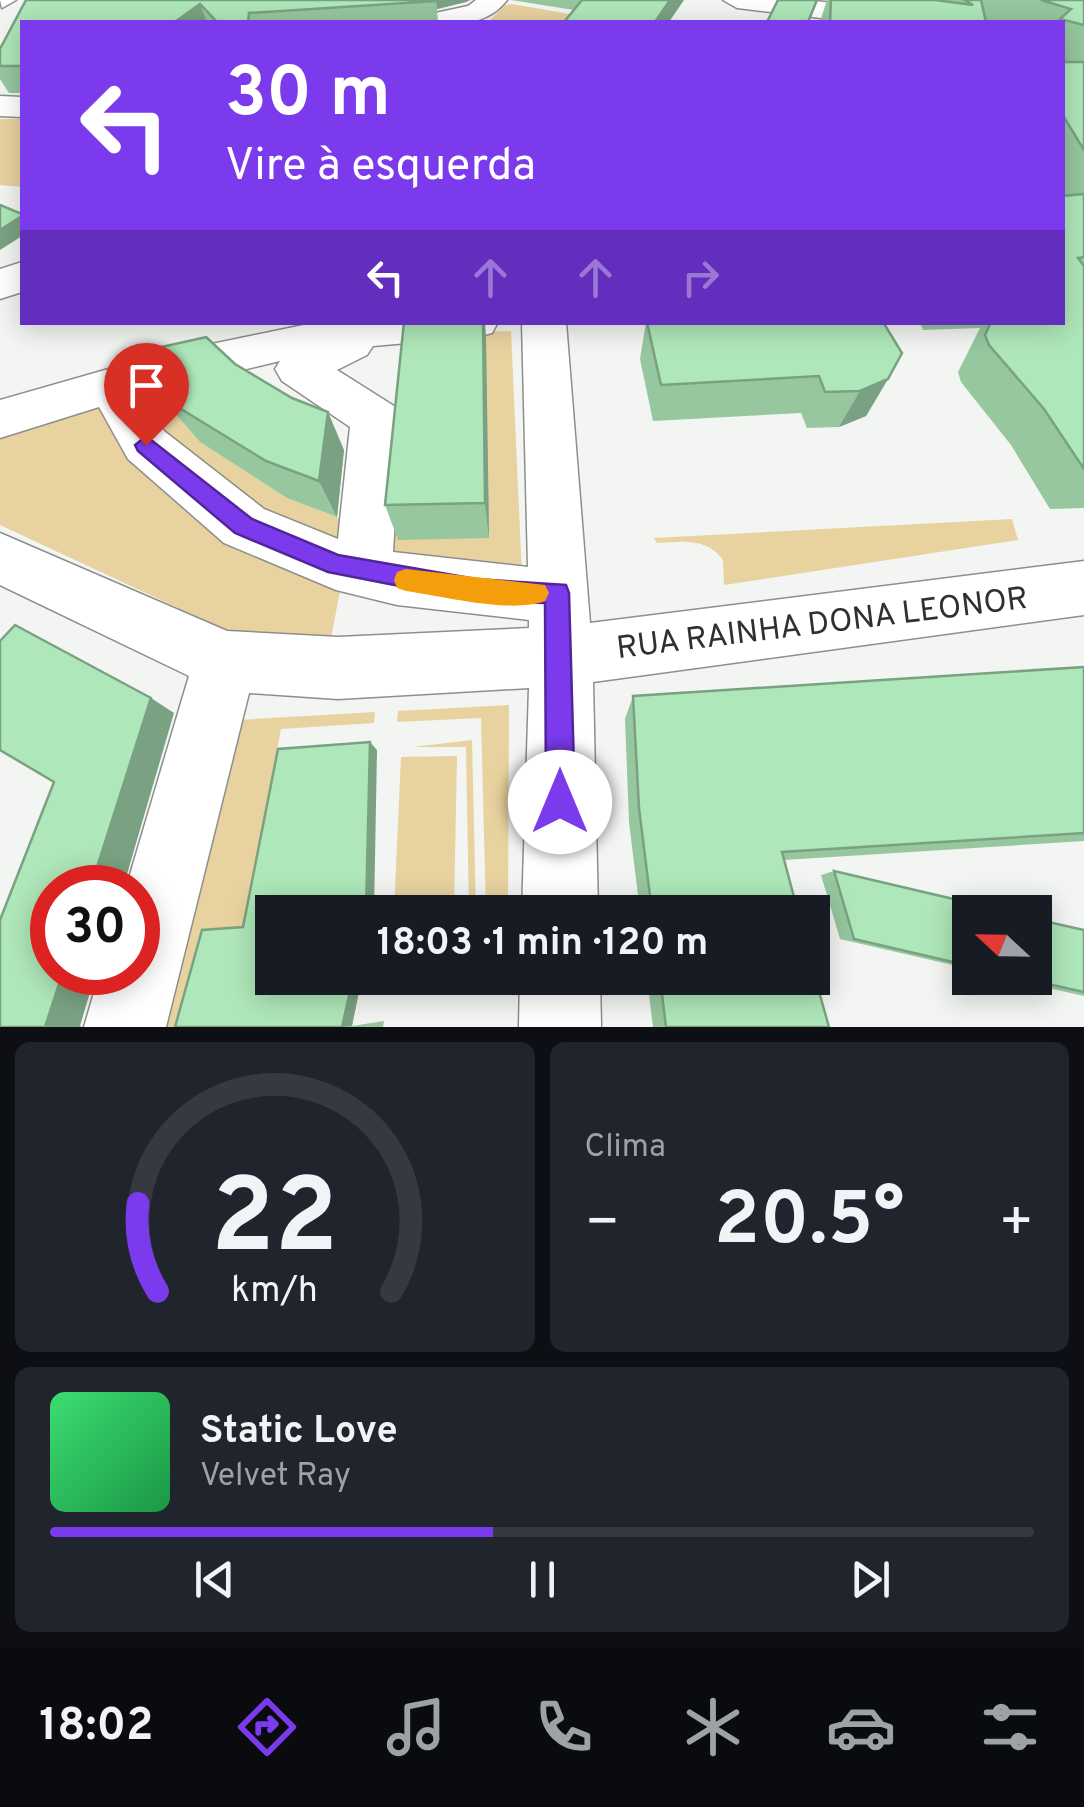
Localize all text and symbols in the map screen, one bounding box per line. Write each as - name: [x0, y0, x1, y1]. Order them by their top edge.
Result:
- text: 30 m: [225, 52, 391, 141]
- icon: left: [60, 60, 190, 190]
- text: Vire à esquerda: [225, 139, 536, 196]
- icon: left: [358, 250, 413, 305]
- icon: ahead: [463, 250, 518, 305]
- icon: ahead: [568, 250, 623, 305]
- icon: right: [673, 250, 728, 305]
- pin: [104, 343, 189, 446]
- icon: arrive: [119, 358, 174, 413]
- street label: RUA RAINHA DONA LEONOR: [614, 580, 1030, 670]
- position arrow: [508, 750, 612, 854]
- speed limit sign: 30: [30, 865, 160, 995]
- north arrow: [952, 895, 1052, 995]
- map controls: [952, 895, 1052, 995]
- text: 18:03 · 1 min · 120 m: [377, 920, 708, 969]
- text: Clima: [585, 1128, 666, 1168]
- text: 22: [211, 1157, 338, 1289]
- text: 20.5°: [714, 1176, 904, 1271]
- text: −: [585, 1190, 620, 1260]
- text: +: [999, 1190, 1034, 1260]
- text: km/h: [231, 1269, 318, 1315]
- text: Static Love: [200, 1408, 398, 1457]
- text: Velvet Ray: [200, 1457, 351, 1497]
- icon: previous: [187, 1552, 242, 1607]
- icon: pause: [515, 1552, 570, 1607]
- icon: next: [843, 1552, 898, 1607]
- icon: directions: [232, 1692, 302, 1762]
- icon: music: [381, 1692, 451, 1762]
- icon: phone: [529, 1692, 599, 1762]
- icon: climate: [678, 1692, 748, 1762]
- icon: car: [826, 1692, 896, 1762]
- icon: filters: [975, 1692, 1045, 1762]
- text: 18:02: [39, 1699, 154, 1756]

